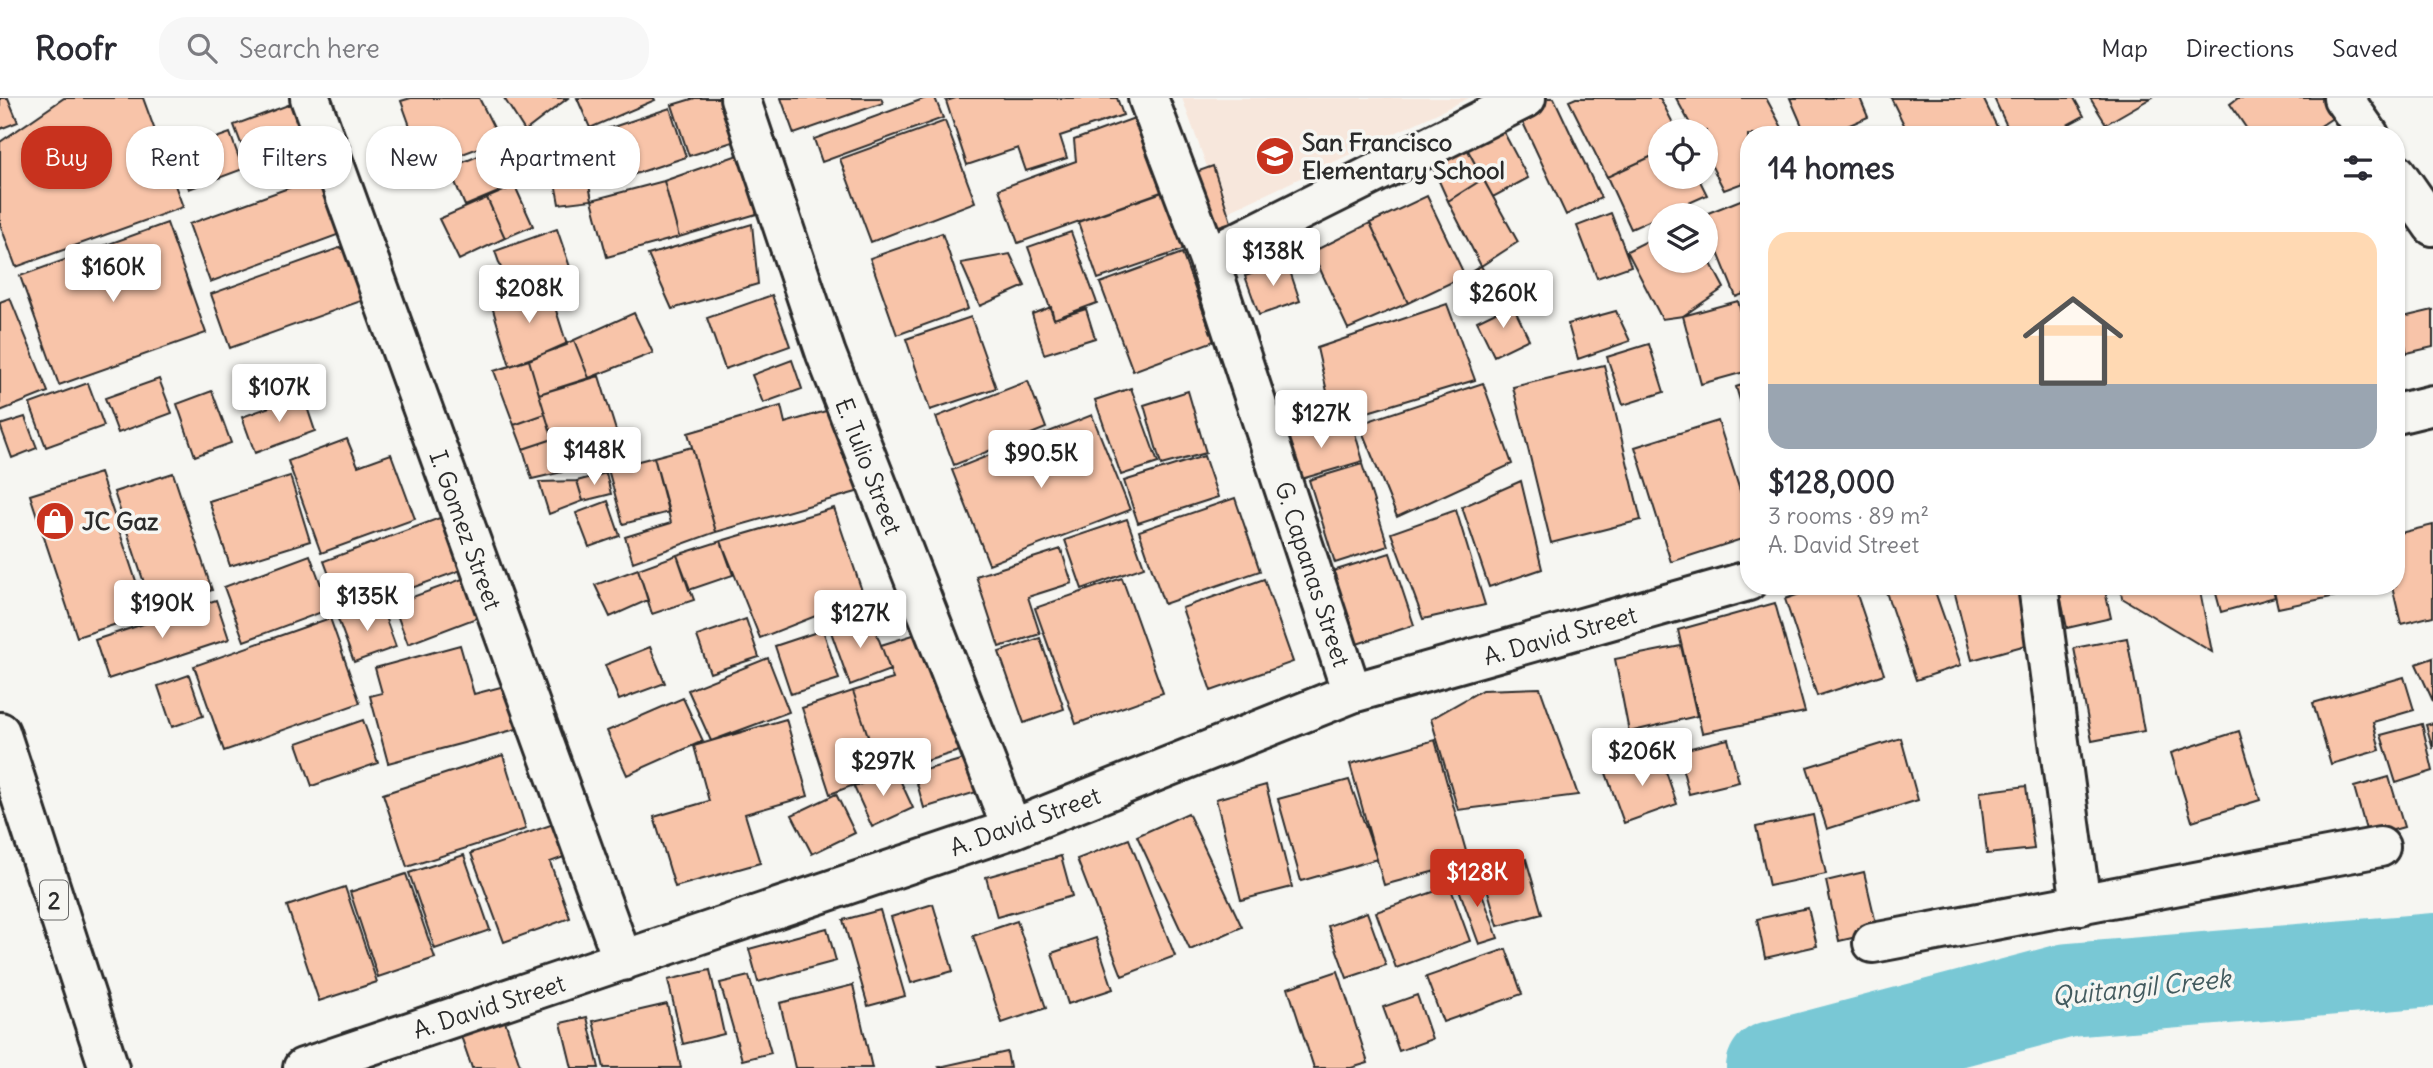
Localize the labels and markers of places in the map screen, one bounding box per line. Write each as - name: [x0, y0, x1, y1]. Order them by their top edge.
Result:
- place label: San Francisco Elementary School: [1302, 127, 1505, 185]
- school or university icon: San Francisco Elementary School: [1254, 135, 1296, 177]
- pin: $138K: [1224, 228, 1322, 288]
- pin: $160K: [64, 244, 162, 304]
- pin: $208K: [480, 266, 578, 325]
- pin: $260K: [1454, 271, 1552, 330]
- pin: $107K: [230, 364, 328, 424]
- pin: $127K: [1272, 390, 1370, 450]
- pin: $148K: [545, 428, 643, 487]
- pin: $90.5K: [984, 430, 1098, 490]
- shop icon: JC Gaz: [34, 500, 76, 542]
- place label: JC Gaz: [82, 506, 159, 536]
- pin: $135K: [318, 574, 416, 633]
- pin: $190K: [113, 580, 211, 640]
- pin: $127K: [811, 590, 909, 650]
- pin: $206K: [1593, 728, 1691, 788]
- pin: $297K: [834, 738, 932, 798]
- pin: $128K: [1428, 850, 1526, 909]

